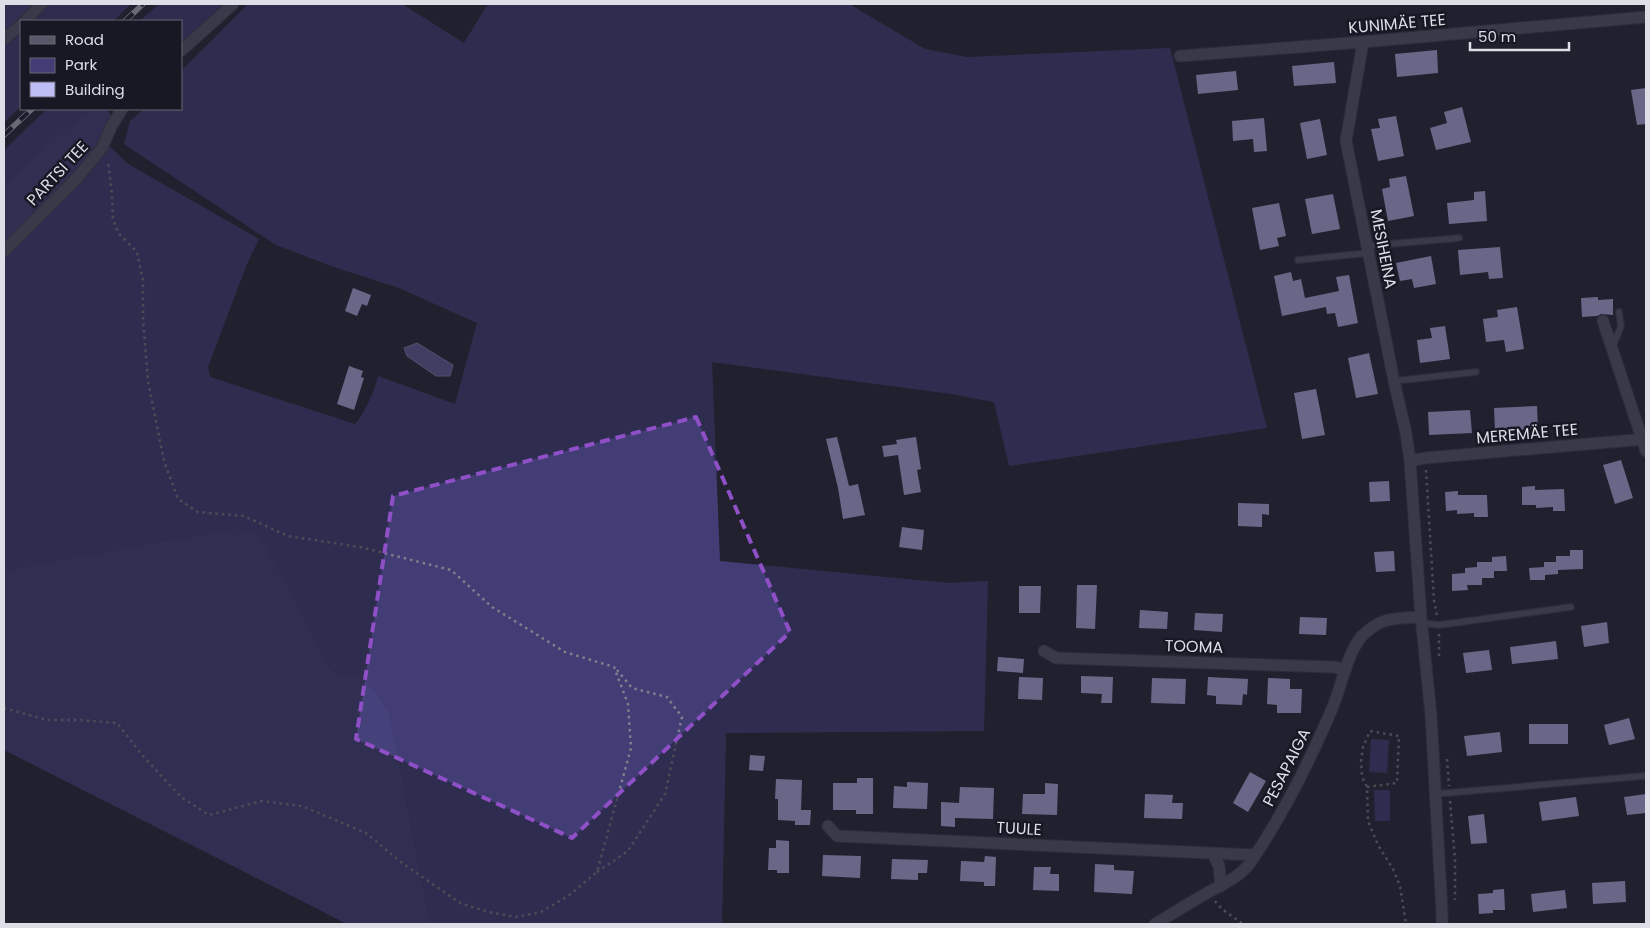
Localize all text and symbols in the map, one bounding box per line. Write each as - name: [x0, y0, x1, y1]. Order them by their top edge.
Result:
- street label: KUNIMÄE TEE: [1347, 8, 1447, 39]
- legend: [20, 20, 182, 110]
- scale bar: [1470, 20, 1569, 52]
- text: 50 m: [1478, 26, 1516, 47]
- text: Road: [65, 29, 104, 50]
- text: Park: [65, 54, 97, 75]
- text: Building: [65, 79, 125, 100]
- street label: PARTSI TEE: [21, 136, 93, 211]
- street label: MESIHEINA: [1365, 207, 1403, 291]
- street label: MEREMÄE TEE: [1475, 418, 1579, 449]
- street label: TOOMA: [1164, 634, 1224, 659]
- street label: PESAPAIGA: [1257, 724, 1316, 810]
- street label: TUULE: [996, 816, 1042, 841]

